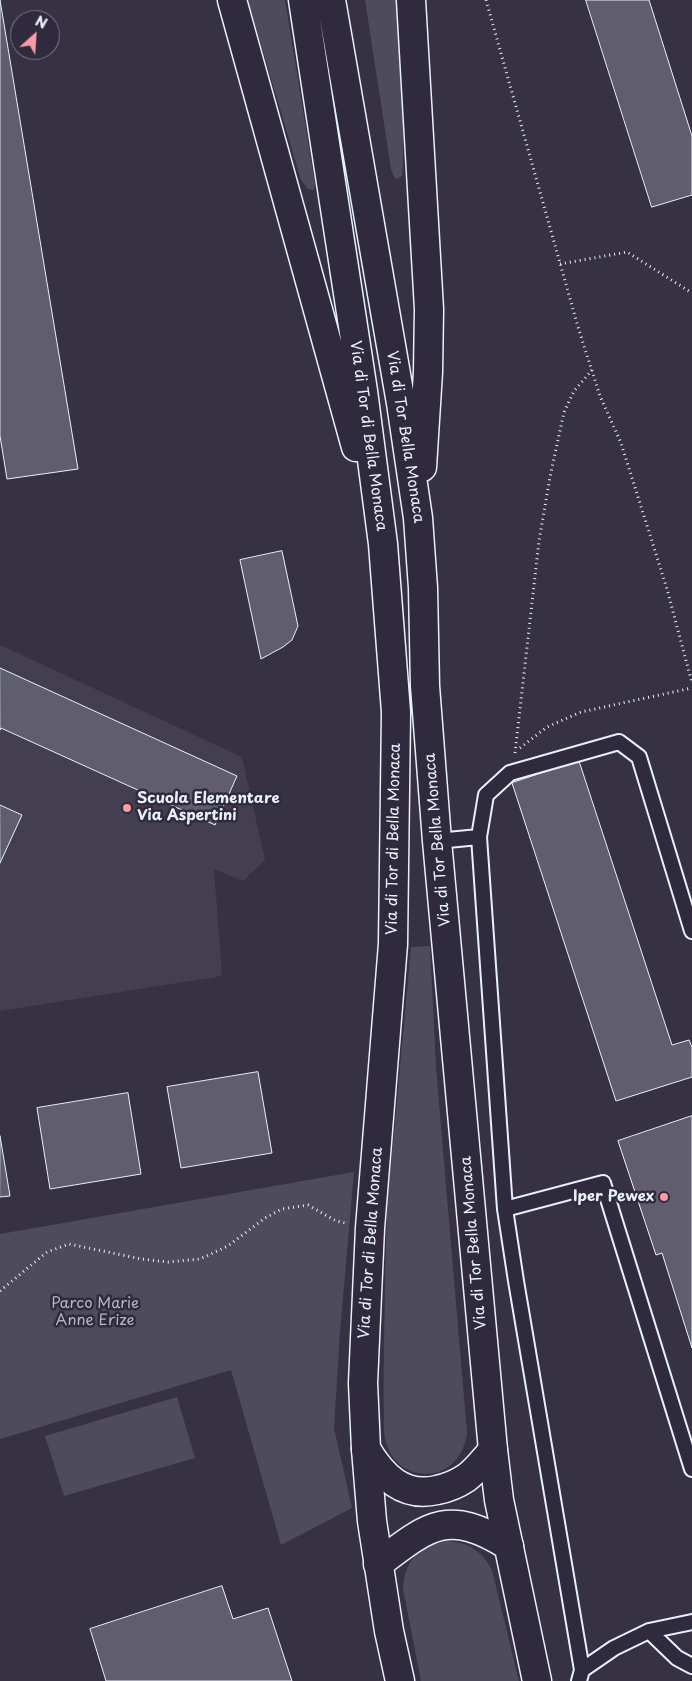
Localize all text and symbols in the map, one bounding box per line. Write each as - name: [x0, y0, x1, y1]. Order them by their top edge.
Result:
- north arrow: [10, 10, 60, 60]
- text: N: [32, 10, 51, 34]
- street label: Via di Tor di Bella Monaca: [346, 340, 390, 532]
- street label: Via di Tor Bella Monaca: [382, 350, 428, 524]
- street label: Via di Tor di Bella Monaca: [383, 743, 405, 935]
- street label: Via di Tor Bella Monaca: [421, 753, 455, 927]
- place label: Scuola Elementare Via Aspertini: [137, 790, 280, 825]
- marker: Scuola Elementare Via Aspertini: [121, 802, 133, 814]
- street label: Via di Tor di Bella Monaca: [355, 1147, 387, 1339]
- street label: Via di Tor Bella Monaca: [457, 1156, 491, 1330]
- place label: Iper Pewex: [573, 1188, 654, 1206]
- marker: Iper Pewex: [658, 1191, 670, 1203]
- park label: Parco Marie Anne Erize: [51, 1295, 139, 1330]

